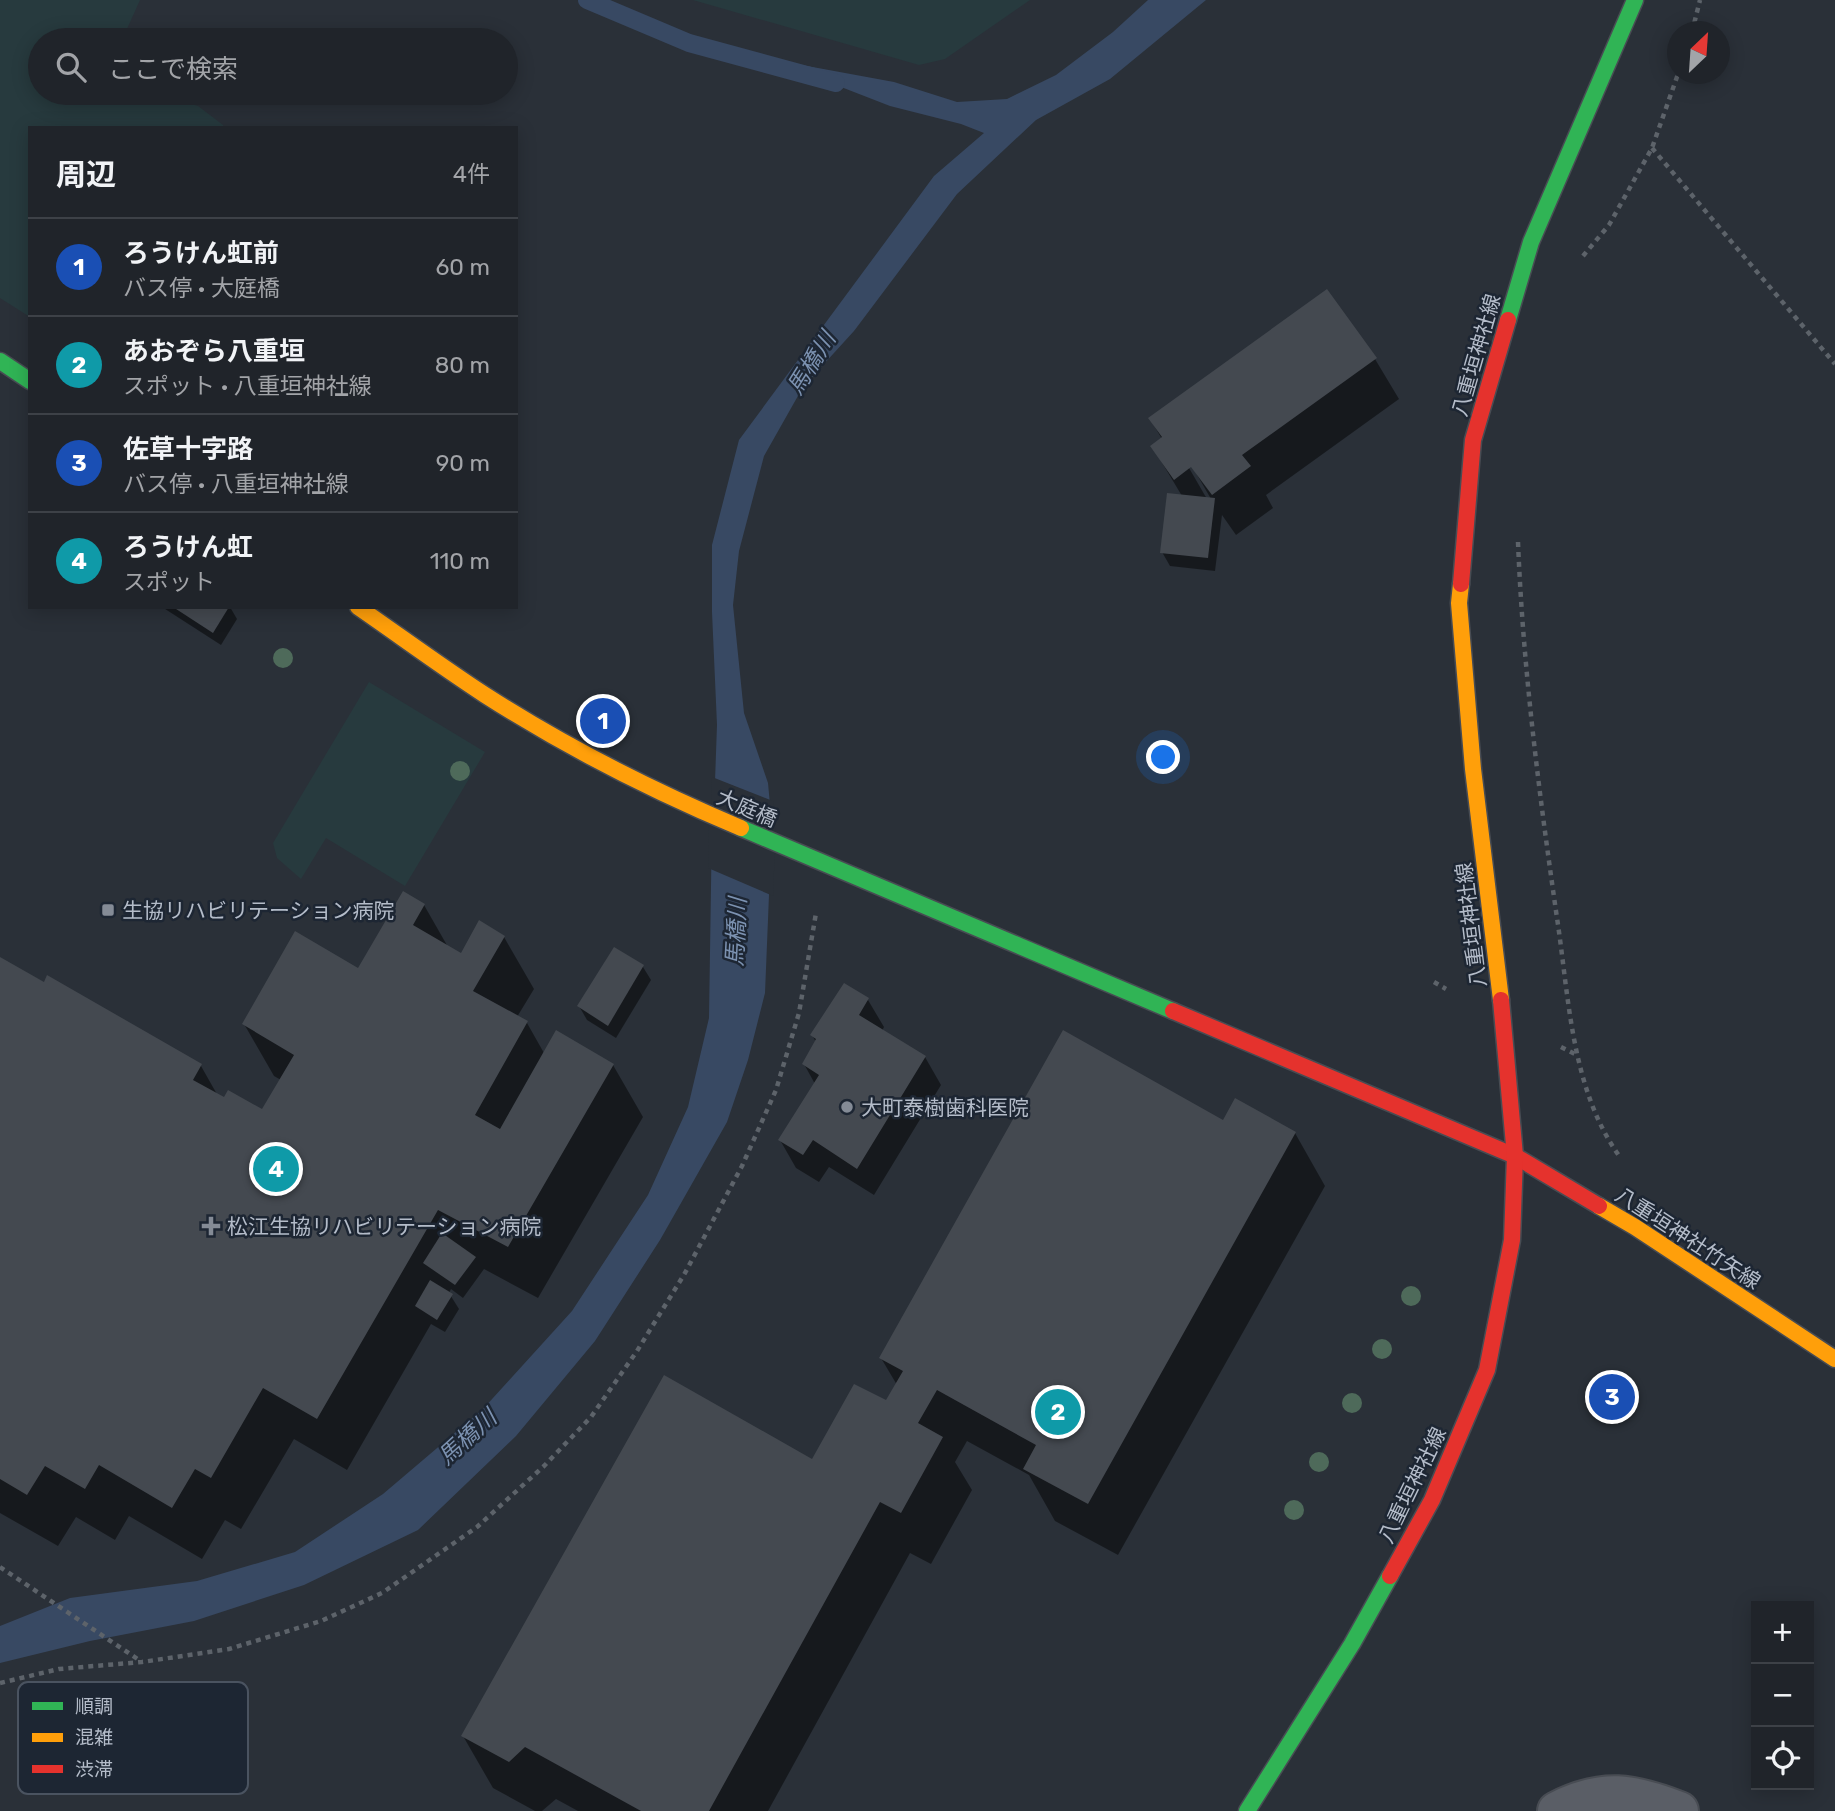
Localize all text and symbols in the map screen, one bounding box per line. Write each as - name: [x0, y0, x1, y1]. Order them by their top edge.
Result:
- north arrow: [1667, 21, 1730, 84]
- search box: [28, 28, 518, 105]
- icon: search: [52, 48, 90, 86]
- text: ここで検索: [108, 54, 238, 85]
- text: 周辺: [56, 157, 116, 193]
- text: 4件: [453, 160, 490, 188]
- text: ろうけん虹前: [123, 238, 279, 269]
- text: 1: [73, 253, 85, 281]
- text: 60 m: [435, 253, 490, 281]
- text: バス停 · 大庭橋: [123, 274, 280, 302]
- street label: 八重垣神社線: [1447, 291, 1505, 419]
- water label: 馬橋川: [781, 324, 843, 400]
- text: あおぞら八重垣: [123, 336, 305, 367]
- text: 2: [72, 351, 86, 379]
- text: 80 m: [435, 351, 490, 379]
- text: スポット · 八重垣神社線: [123, 372, 372, 400]
- text: 佐草十字路: [123, 434, 253, 465]
- text: 3: [71, 449, 87, 477]
- text: 90 m: [436, 449, 490, 477]
- text: バス停 · 八重垣神社線: [123, 470, 349, 498]
- text: ろうけん虹: [123, 532, 253, 563]
- text: 4: [71, 547, 87, 575]
- text: 110 m: [430, 547, 490, 575]
- text: スポット: [123, 568, 215, 596]
- pin: 1: [580, 695, 626, 747]
- your location: [1146, 740, 1180, 774]
- street label: 大庭橋: [713, 784, 781, 832]
- street label: 八重垣神社線: [1451, 861, 1491, 989]
- water label: 馬橋川: [720, 894, 752, 967]
- place label: 生協リハビリテーション病院: [122, 898, 395, 923]
- marker: 生協リハビリテーション病院: [100, 902, 116, 918]
- place label: 大町泰樹歯科医院: [861, 1095, 1029, 1120]
- marker: 大町泰樹歯科医院: [839, 1099, 855, 1115]
- pin: 4: [253, 1143, 299, 1195]
- street label: 八重垣神社竹矢線: [1611, 1182, 1765, 1294]
- place label: 松江生協リハビリテーション病院: [227, 1214, 542, 1239]
- marker: 松江生協リハビリテーション病院: [201, 1216, 221, 1236]
- pin: 3: [1589, 1371, 1635, 1423]
- pin: 2: [1035, 1386, 1081, 1438]
- water label: 馬橋川: [432, 1402, 504, 1470]
- street label: 八重垣神社線: [1373, 1423, 1451, 1547]
- map controls: [1751, 1601, 1814, 1790]
- button: +: [1751, 1601, 1814, 1664]
- button: −: [1751, 1664, 1814, 1727]
- legend: [18, 1682, 248, 1794]
- text: 順調: [75, 1695, 113, 1718]
- text: 混雑: [75, 1726, 113, 1749]
- button: locate: [1751, 1727, 1814, 1790]
- text: 渋滞: [75, 1758, 113, 1781]

